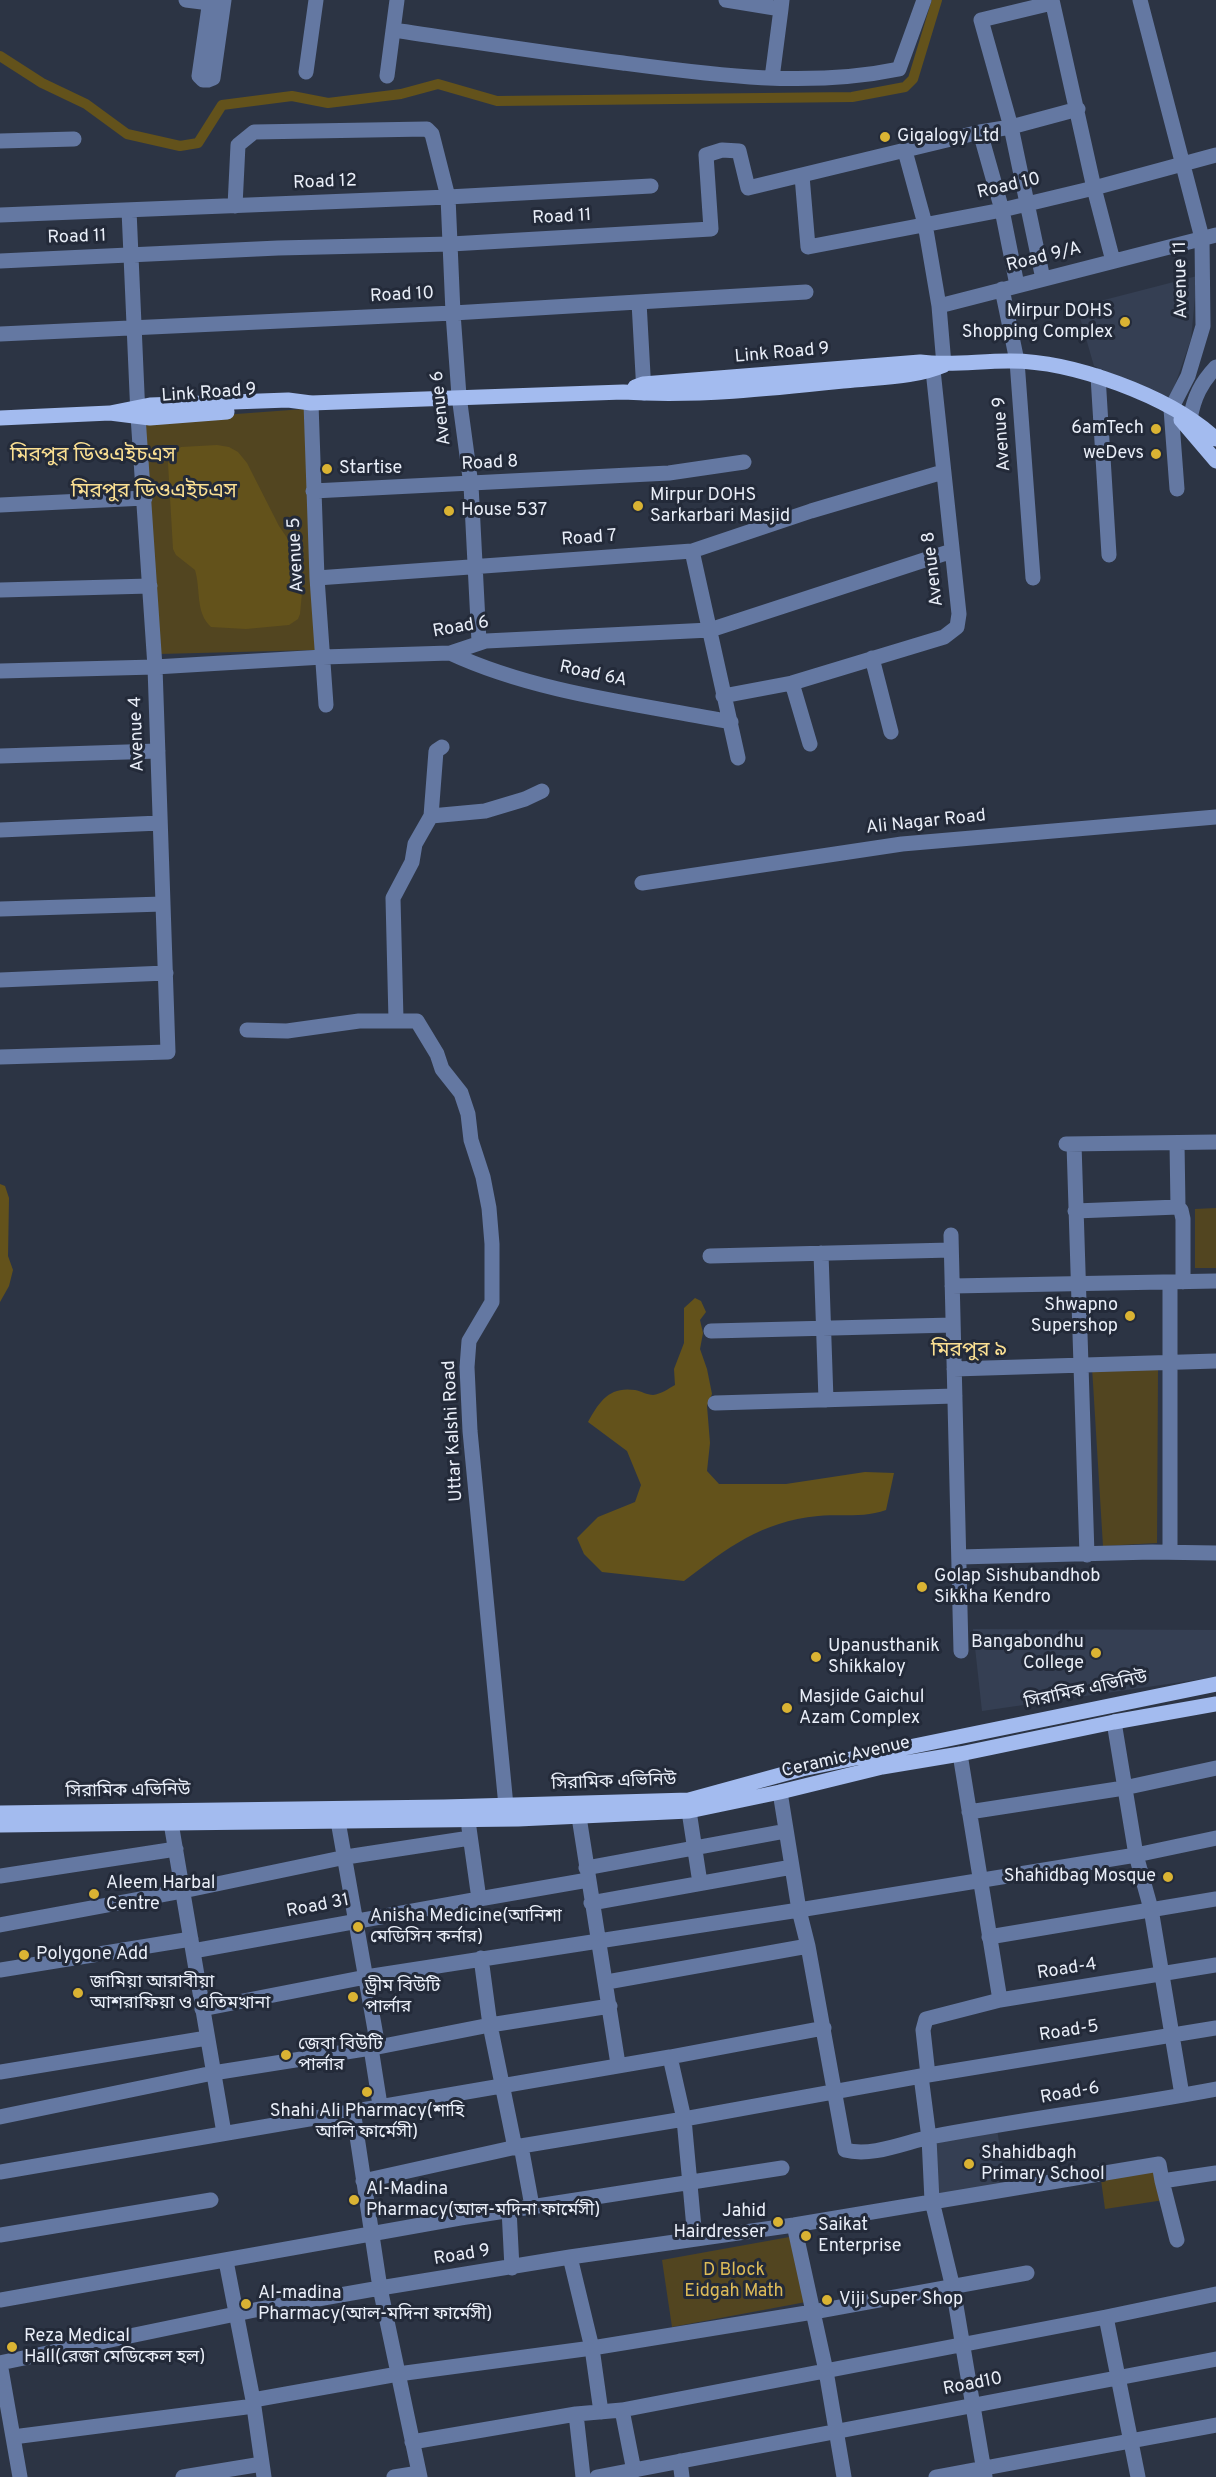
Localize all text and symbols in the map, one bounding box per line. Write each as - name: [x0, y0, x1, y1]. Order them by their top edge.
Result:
- place label: Gigalogy Ltd: [897, 126, 999, 148]
- marker: Gigalogy Ltd: [878, 130, 892, 144]
- street label: Road 10: [975, 169, 1043, 205]
- street label: Road 12: [293, 171, 357, 195]
- street label: Road 11: [532, 206, 592, 230]
- street label: Road 11: [47, 226, 107, 250]
- street label: Road 9/A: [1004, 238, 1084, 278]
- street label: Avenue 11: [1171, 241, 1193, 319]
- street label: Road 10: [369, 284, 435, 308]
- place label: Mirpur DOHS Shopping Complex: [962, 301, 1113, 344]
- marker: Mirpur DOHS Shopping Complex: [1118, 315, 1132, 329]
- street label: Link Road 9: [734, 339, 830, 369]
- street label: Avenue 6: [427, 370, 457, 446]
- street label: Link Road 9: [161, 380, 257, 408]
- street label: Avenue 9: [990, 396, 1016, 472]
- place label: 6amTech: [1071, 418, 1144, 440]
- marker: 6amTech: [1149, 422, 1163, 436]
- place label: weDevs: [1083, 443, 1144, 465]
- district label: মিরপুর ডিওএইচএস: [10, 444, 176, 470]
- marker: weDevs: [1149, 447, 1163, 461]
- street label: Road 8: [461, 452, 519, 476]
- place label: Startise: [339, 458, 402, 480]
- marker: Startise: [320, 462, 334, 476]
- district label: মিরপুর ডিওএইচএস: [71, 480, 237, 506]
- place label: Mirpur DOHS Sarkarbari Masjid: [650, 485, 790, 528]
- marker: Mirpur DOHS Sarkarbari Masjid: [631, 499, 645, 513]
- place label: House 537: [461, 500, 547, 522]
- marker: House 537: [442, 504, 456, 518]
- street label: Avenue 5: [284, 517, 310, 593]
- street label: Road 7: [561, 526, 617, 552]
- street label: Avenue 8: [919, 530, 949, 608]
- street label: Road 6: [431, 612, 491, 644]
- street label: Road 6A: [557, 657, 629, 693]
- street label: Avenue 4: [126, 696, 150, 772]
- street label: Ali Nagar Road: [865, 806, 987, 840]
- place label: Shwapno Supershop: [1031, 1295, 1118, 1338]
- marker: Shwapno Supershop: [1123, 1309, 1137, 1323]
- district label: মিরপুর ৯: [931, 1339, 1007, 1365]
- street label: Uttar Kalshi Road: [440, 1360, 468, 1502]
- place label: Golap Sishubandhob Sikkha Kendro: [934, 1566, 1100, 1608]
- marker: Golap Sishubandhob Sikkha Kendro: [915, 1580, 929, 1594]
- place label: Bangabondhu College: [971, 1632, 1084, 1674]
- place label: Upanusthanik Shikkaloy: [828, 1636, 940, 1678]
- marker: Bangabondhu College: [1089, 1646, 1103, 1660]
- marker: Upanusthanik Shikkaloy: [809, 1650, 823, 1664]
- street label: সিরামিক এভিনিউ: [1023, 1667, 1149, 1715]
- place label: Masjide Gaichul Azam Complex: [799, 1687, 924, 1730]
- marker: Masjide Gaichul Azam Complex: [780, 1701, 794, 1715]
- street label: Ceramic Avenue: [780, 1733, 912, 1783]
- street label: সিরামিক এভিনিউ: [551, 1770, 677, 1796]
- street label: সিরামিক এভিনিউ: [65, 1780, 191, 1804]
- place label: Shahidbag Mosque: [1004, 1866, 1156, 1888]
- marker: Shahidbag Mosque: [1161, 1870, 1175, 1884]
- place label: Aleem Harbal Centre: [106, 1873, 216, 1916]
- marker: Aleem Harbal Centre: [87, 1887, 101, 1901]
- street label: Road 31: [285, 1890, 351, 1924]
- place label: Anisha Medicine(আনিশা মেডিসিন কর্নার): [370, 1906, 562, 1948]
- marker: Anisha Medicine(আনিশা মেডিসিন কর্নার): [351, 1920, 365, 1934]
- place label: Polygone Add: [36, 1944, 148, 1966]
- marker: Polygone Add: [17, 1948, 31, 1962]
- street label: Road-4: [1036, 1955, 1098, 1985]
- place label: জামিয়া আরাবীয়া আশরাফিয়া ও এতিমখানা: [90, 1972, 270, 2014]
- place label: ড্রীম বিউটি পার্লার: [365, 1976, 440, 2018]
- marker: জামিয়া আরাবীয়া আশরাফিয়া ও এতিমখানা: [71, 1986, 85, 2000]
- marker: ড্রীম বিউটি পার্লার: [346, 1990, 360, 2004]
- street label: Road-5: [1038, 2017, 1100, 2047]
- place label: জেবা বিউটি পার্লার: [298, 2034, 383, 2076]
- marker: জেবা বিউটি পার্লার: [279, 2048, 293, 2062]
- street label: Road-6: [1039, 2078, 1101, 2110]
- marker: Shahi Ali Pharmacy(শাহি আলি ফার্মেসী): [360, 2085, 374, 2099]
- place label: Shahi Ali Pharmacy(শাহি আলি ফার্মেসী): [270, 2101, 464, 2144]
- place label: Shahidbagh Primary School: [981, 2143, 1105, 2186]
- marker: Shahidbagh Primary School: [962, 2157, 976, 2171]
- place label: Al-Madina Pharmacy(আল-মদিনা ফার্মেসী): [366, 2179, 600, 2222]
- marker: Al-Madina Pharmacy(আল-মদিনা ফার্মেসী): [347, 2193, 361, 2207]
- place label: Jahid Hairdresser: [674, 2201, 766, 2244]
- marker: Jahid Hairdresser: [771, 2215, 785, 2229]
- place label: Saikat Enterprise: [818, 2215, 901, 2258]
- marker: Saikat Enterprise: [799, 2229, 813, 2243]
- street label: Road 9: [432, 2241, 492, 2271]
- park label: D Block Eidgah Math: [684, 2260, 784, 2302]
- place label: Al-madina Pharmacy(আল-মদিনা ফার্মেসী): [258, 2283, 492, 2326]
- place label: Viji Super Shop: [839, 2289, 963, 2311]
- marker: Viji Super Shop: [820, 2293, 834, 2307]
- marker: Al-madina Pharmacy(আল-মদিনা ফার্মেসী): [239, 2297, 253, 2311]
- place label: Reza Medical Hall(রেজা মেডিকেল হল): [24, 2326, 205, 2368]
- marker: Reza Medical Hall(রেজা মেডিকেল হল): [5, 2340, 19, 2354]
- street label: Road10: [942, 2369, 1004, 2401]

